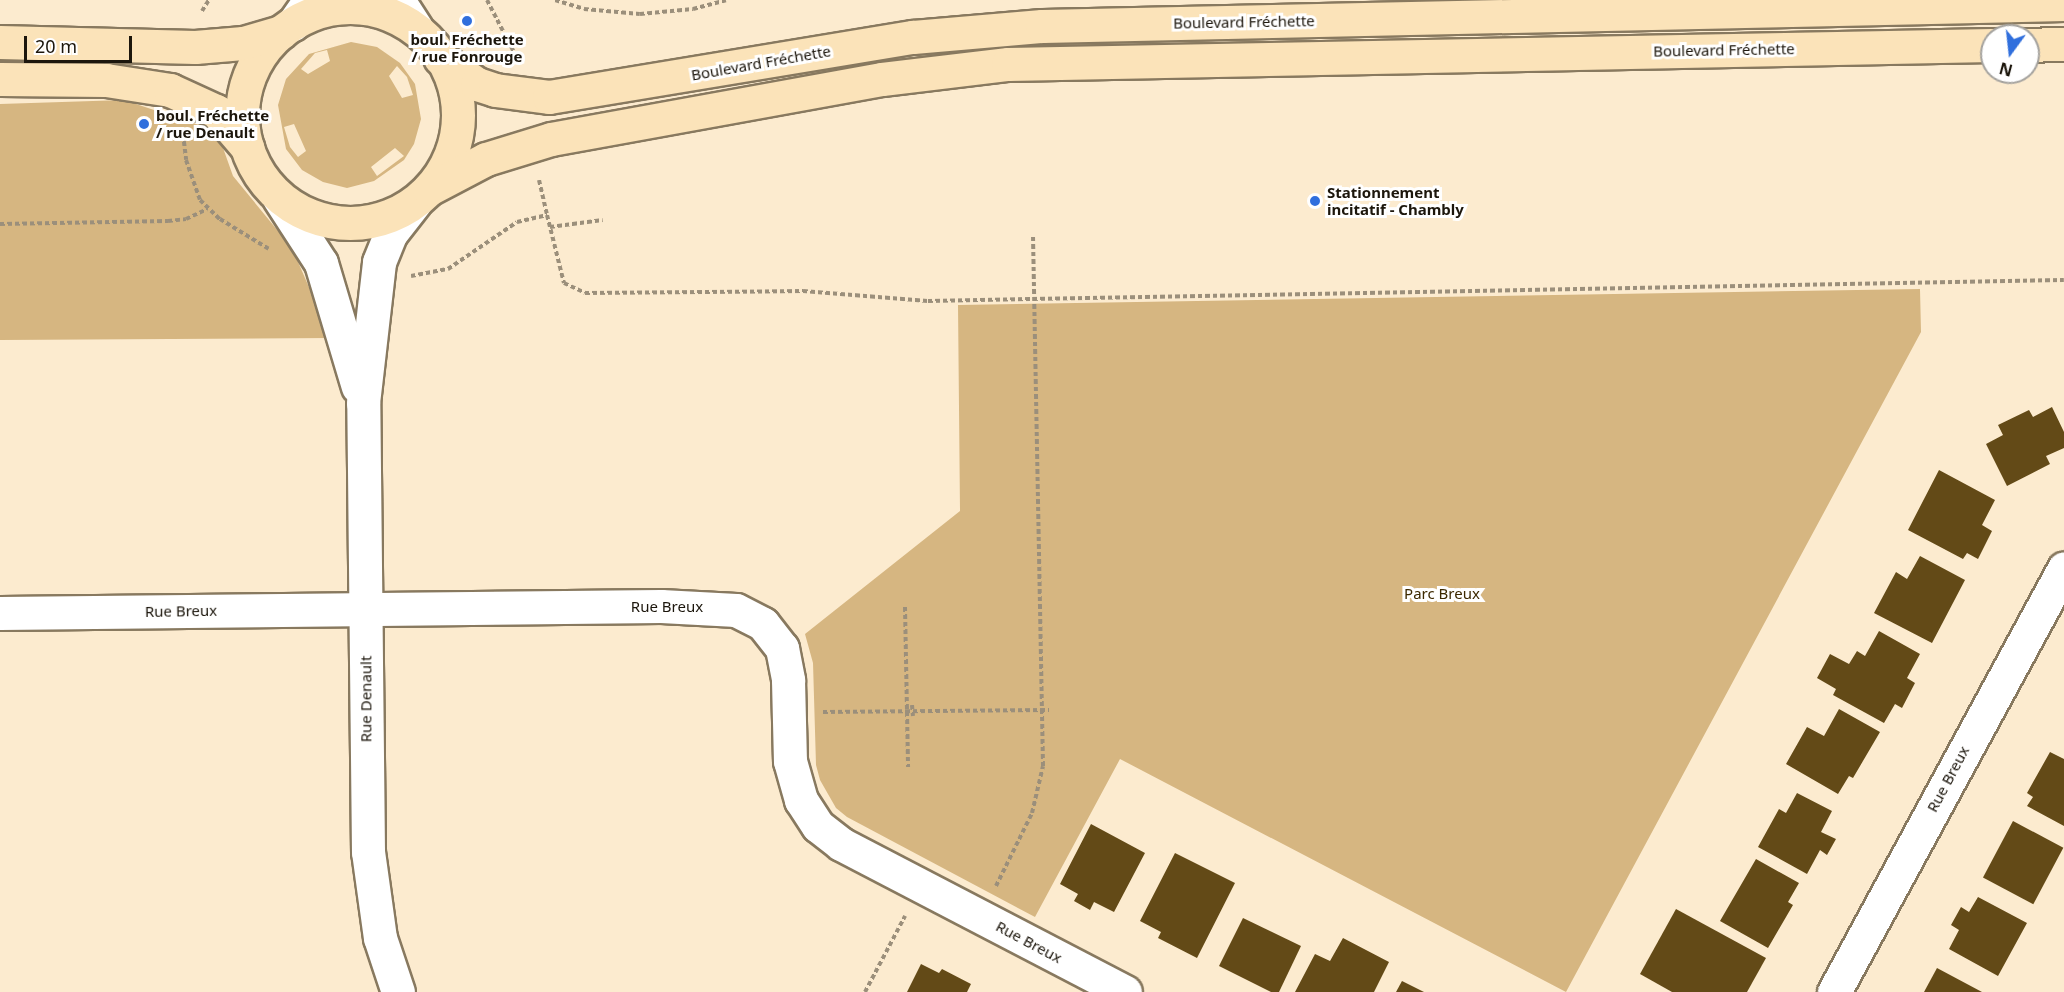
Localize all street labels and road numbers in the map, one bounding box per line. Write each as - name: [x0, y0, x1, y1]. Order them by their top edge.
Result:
- street label: Boulevard Fréchette: [1173, 12, 1315, 32]
- street label: Boulevard Fréchette: [1653, 40, 1795, 60]
- street label: Boulevard Fréchette: [690, 42, 832, 84]
- street label: Rue Breux: [631, 598, 703, 616]
- street label: Rue Breux: [145, 601, 217, 621]
- street label: Rue Denault: [357, 656, 375, 742]
- street label: Rue Breux: [1923, 743, 1973, 815]
- street label: Rue Breux: [993, 917, 1065, 967]

